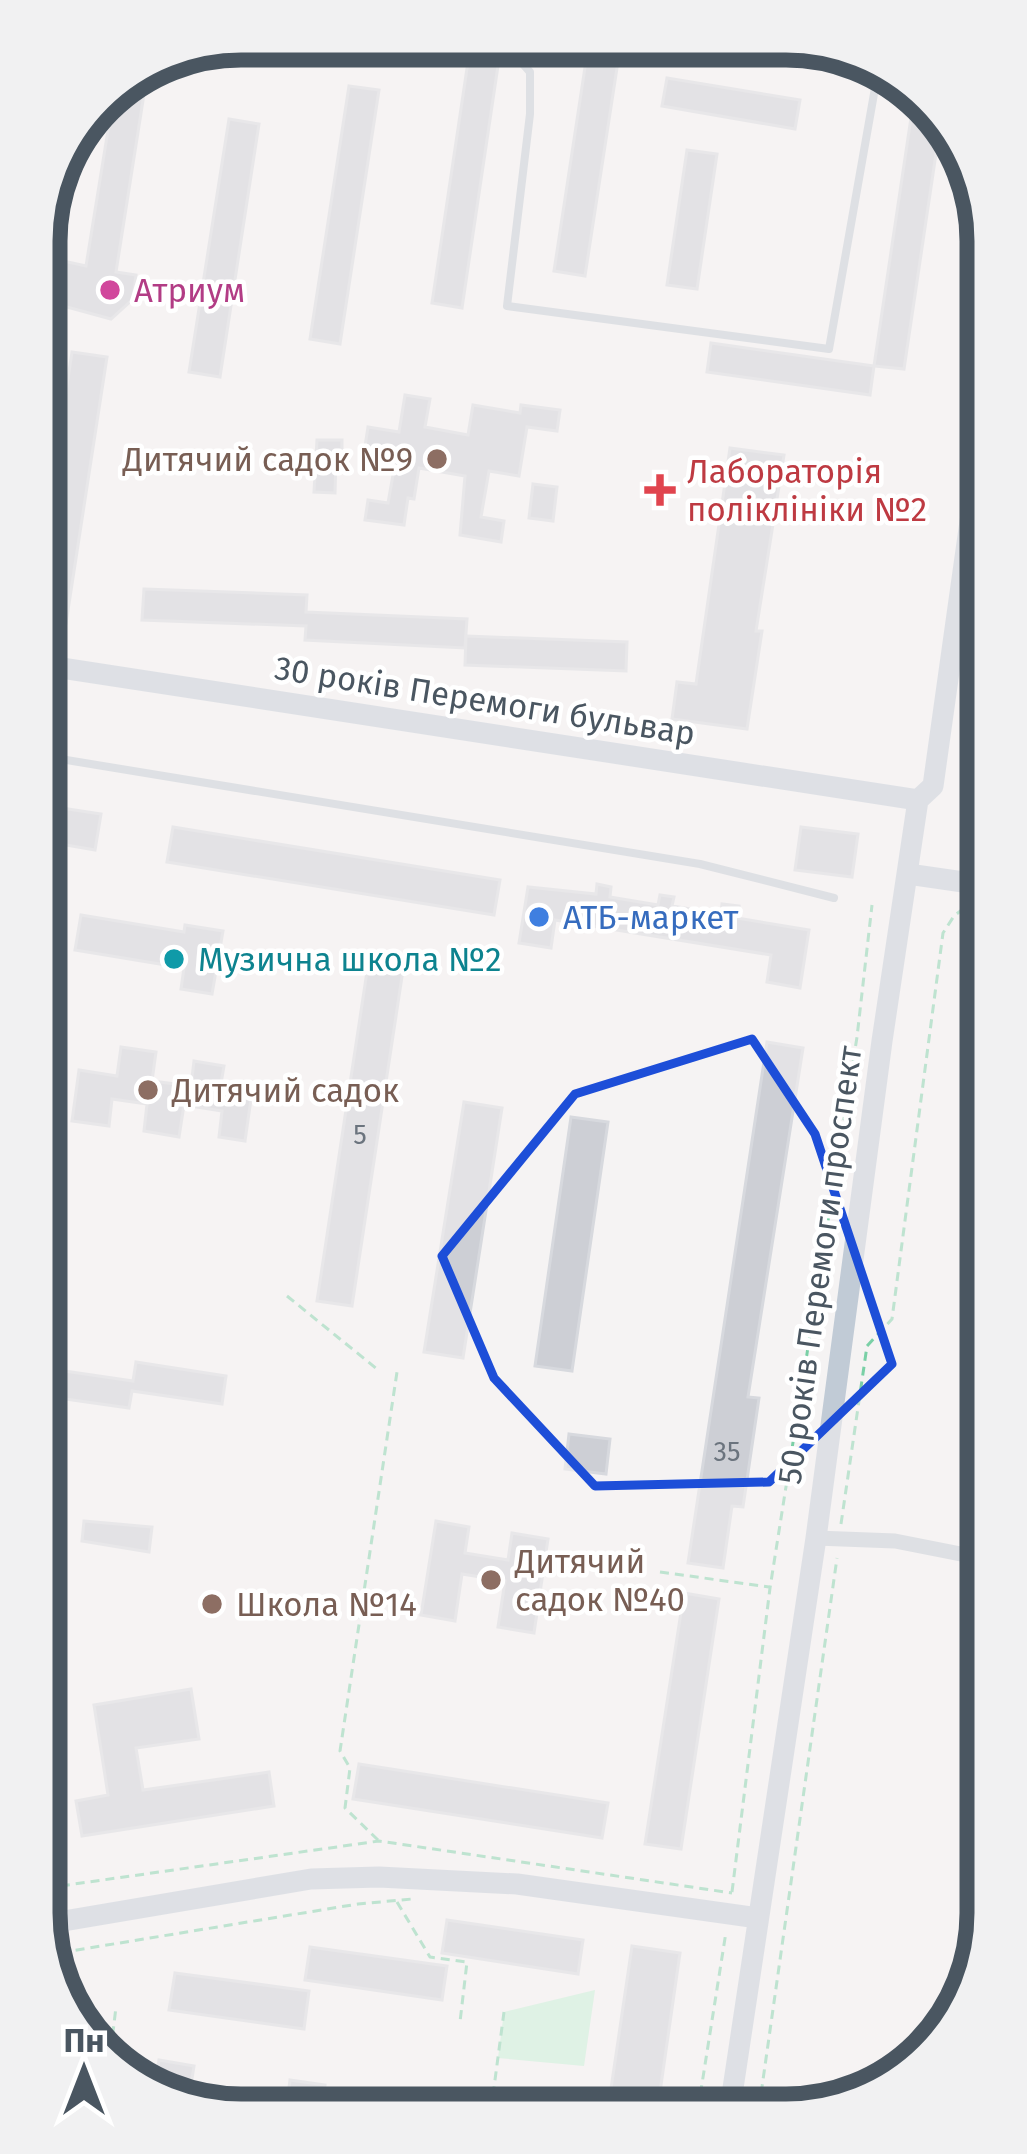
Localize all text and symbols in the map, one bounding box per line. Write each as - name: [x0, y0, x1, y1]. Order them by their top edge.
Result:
- place label: Атриум: [134, 271, 245, 311]
- marker: Атриум: [97, 277, 123, 303]
- place label: Дитячий садок №9: [122, 440, 413, 480]
- marker: Дитячий садок №9: [424, 446, 450, 472]
- place label: Лабораторія поліклініки №2: [687, 452, 927, 530]
- marker: Лабораторія поліклініки №2: [644, 474, 676, 506]
- street label: 30 років Перемоги бульвар: [272, 648, 698, 754]
- place label: АТБ-маркет: [563, 898, 738, 938]
- marker: АТБ-маркет: [526, 904, 552, 930]
- place label: Музична школа №2: [198, 940, 501, 980]
- marker: Музична школа №2: [161, 946, 187, 972]
- street label: 50 років Перемоги проспект: [769, 1043, 871, 1487]
- place label: Дитячий садок: [171, 1071, 399, 1111]
- marker: Дитячий садок: [135, 1077, 161, 1103]
- house number: 5: [353, 1119, 367, 1151]
- house number: 35: [714, 1436, 741, 1468]
- place label: Дитячий садок №40: [514, 1542, 685, 1620]
- marker: Дитячий садок №40: [478, 1567, 504, 1593]
- place label: Школа №14: [236, 1585, 417, 1625]
- marker: Школа №14: [199, 1591, 225, 1617]
- north arrow: [24, 2010, 144, 2130]
- text: Пн: [63, 2021, 105, 2061]

